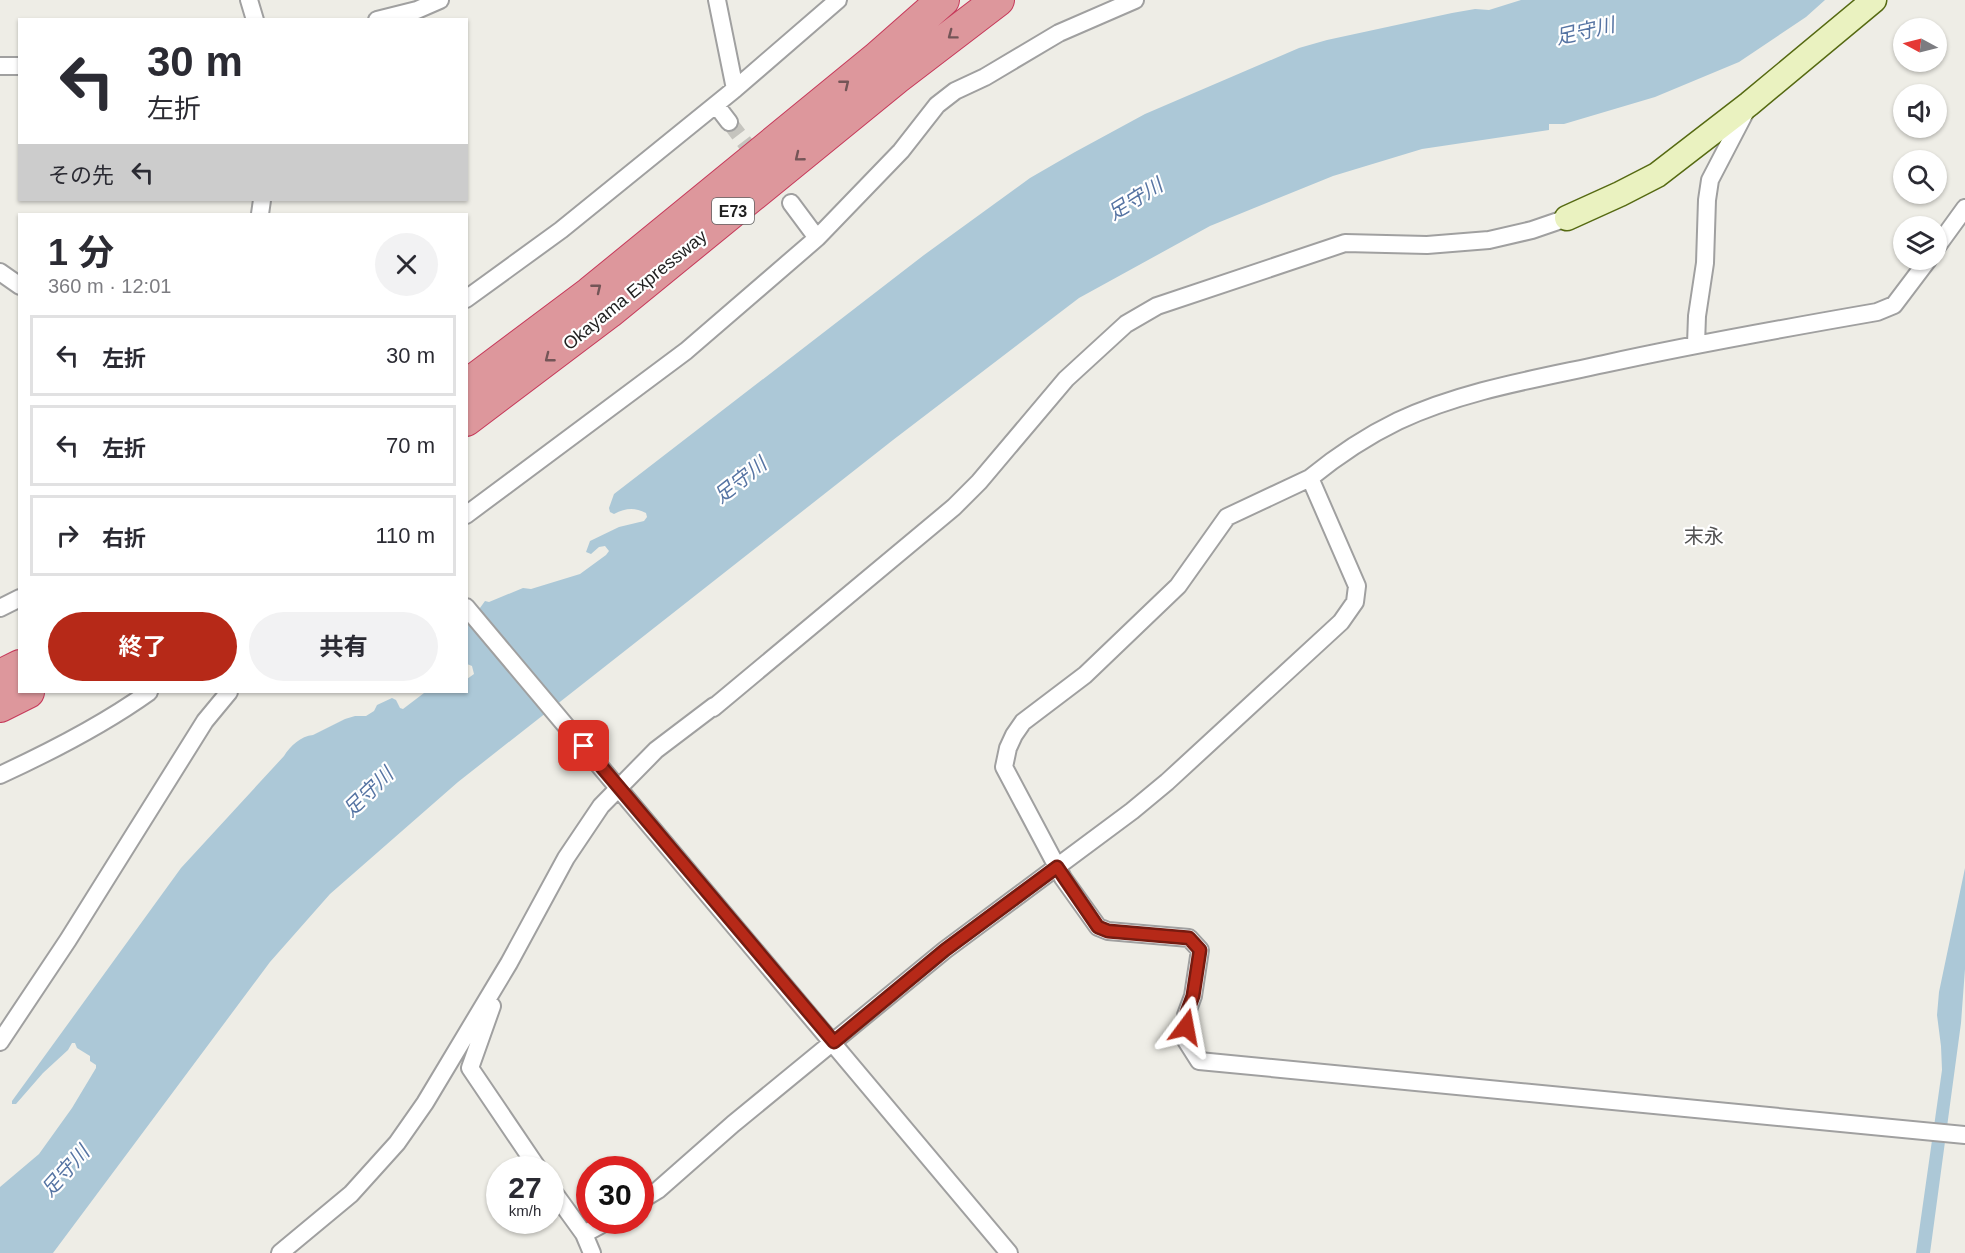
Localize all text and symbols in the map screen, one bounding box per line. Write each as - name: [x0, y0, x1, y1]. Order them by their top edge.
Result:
- water label: 足守川: [1553, 13, 1619, 48]
- north arrow: [1893, 18, 1947, 72]
- map controls: [1893, 18, 1947, 270]
- one-way arrow: [948, 28, 959, 39]
- text: 30 m: [147, 38, 243, 85]
- icon: left: [48, 42, 126, 120]
- one-way arrow: [838, 80, 849, 91]
- button: sound: [1893, 84, 1947, 138]
- text: 左折: [147, 94, 201, 124]
- one-way arrow: [795, 150, 806, 161]
- button: search: [1893, 150, 1947, 204]
- icon: left: [126, 156, 159, 189]
- text: その先: [48, 163, 114, 188]
- water label: 足守川: [1104, 173, 1168, 224]
- road number: E73: [712, 198, 754, 224]
- button: layers: [1893, 216, 1947, 270]
- street label: Okayama Expressway: [559, 226, 711, 354]
- text: 1 分: [48, 232, 114, 273]
- button: close: [375, 233, 438, 296]
- text: 360 m · 12:01: [48, 275, 171, 297]
- one-way arrow: [590, 284, 601, 295]
- icon: left: [51, 339, 84, 372]
- text: 30 m: [386, 343, 435, 368]
- text: 左折: [102, 346, 146, 371]
- one-way arrow: [545, 351, 556, 362]
- icon: left: [51, 429, 84, 462]
- text: 70 m: [386, 433, 435, 458]
- text: 左折: [102, 436, 146, 461]
- water label: 足守川: [710, 452, 772, 507]
- icon: right: [51, 519, 84, 552]
- text: 110 m: [375, 523, 435, 548]
- district label: 末永: [1684, 525, 1724, 547]
- text: 右折: [102, 526, 146, 551]
- button: 終了: [48, 612, 237, 681]
- button: 共有: [249, 612, 438, 681]
- pin: [558, 720, 609, 771]
- icon: arrive: [567, 729, 600, 762]
- water label: 足守川: [339, 762, 399, 821]
- position arrow: [1154, 995, 1218, 1059]
- water label: 足守川: [37, 1140, 95, 1201]
- speed limit sign: 30: [576, 1156, 654, 1234]
- text: 27: [508, 1171, 542, 1204]
- text: km/h: [509, 1202, 541, 1219]

